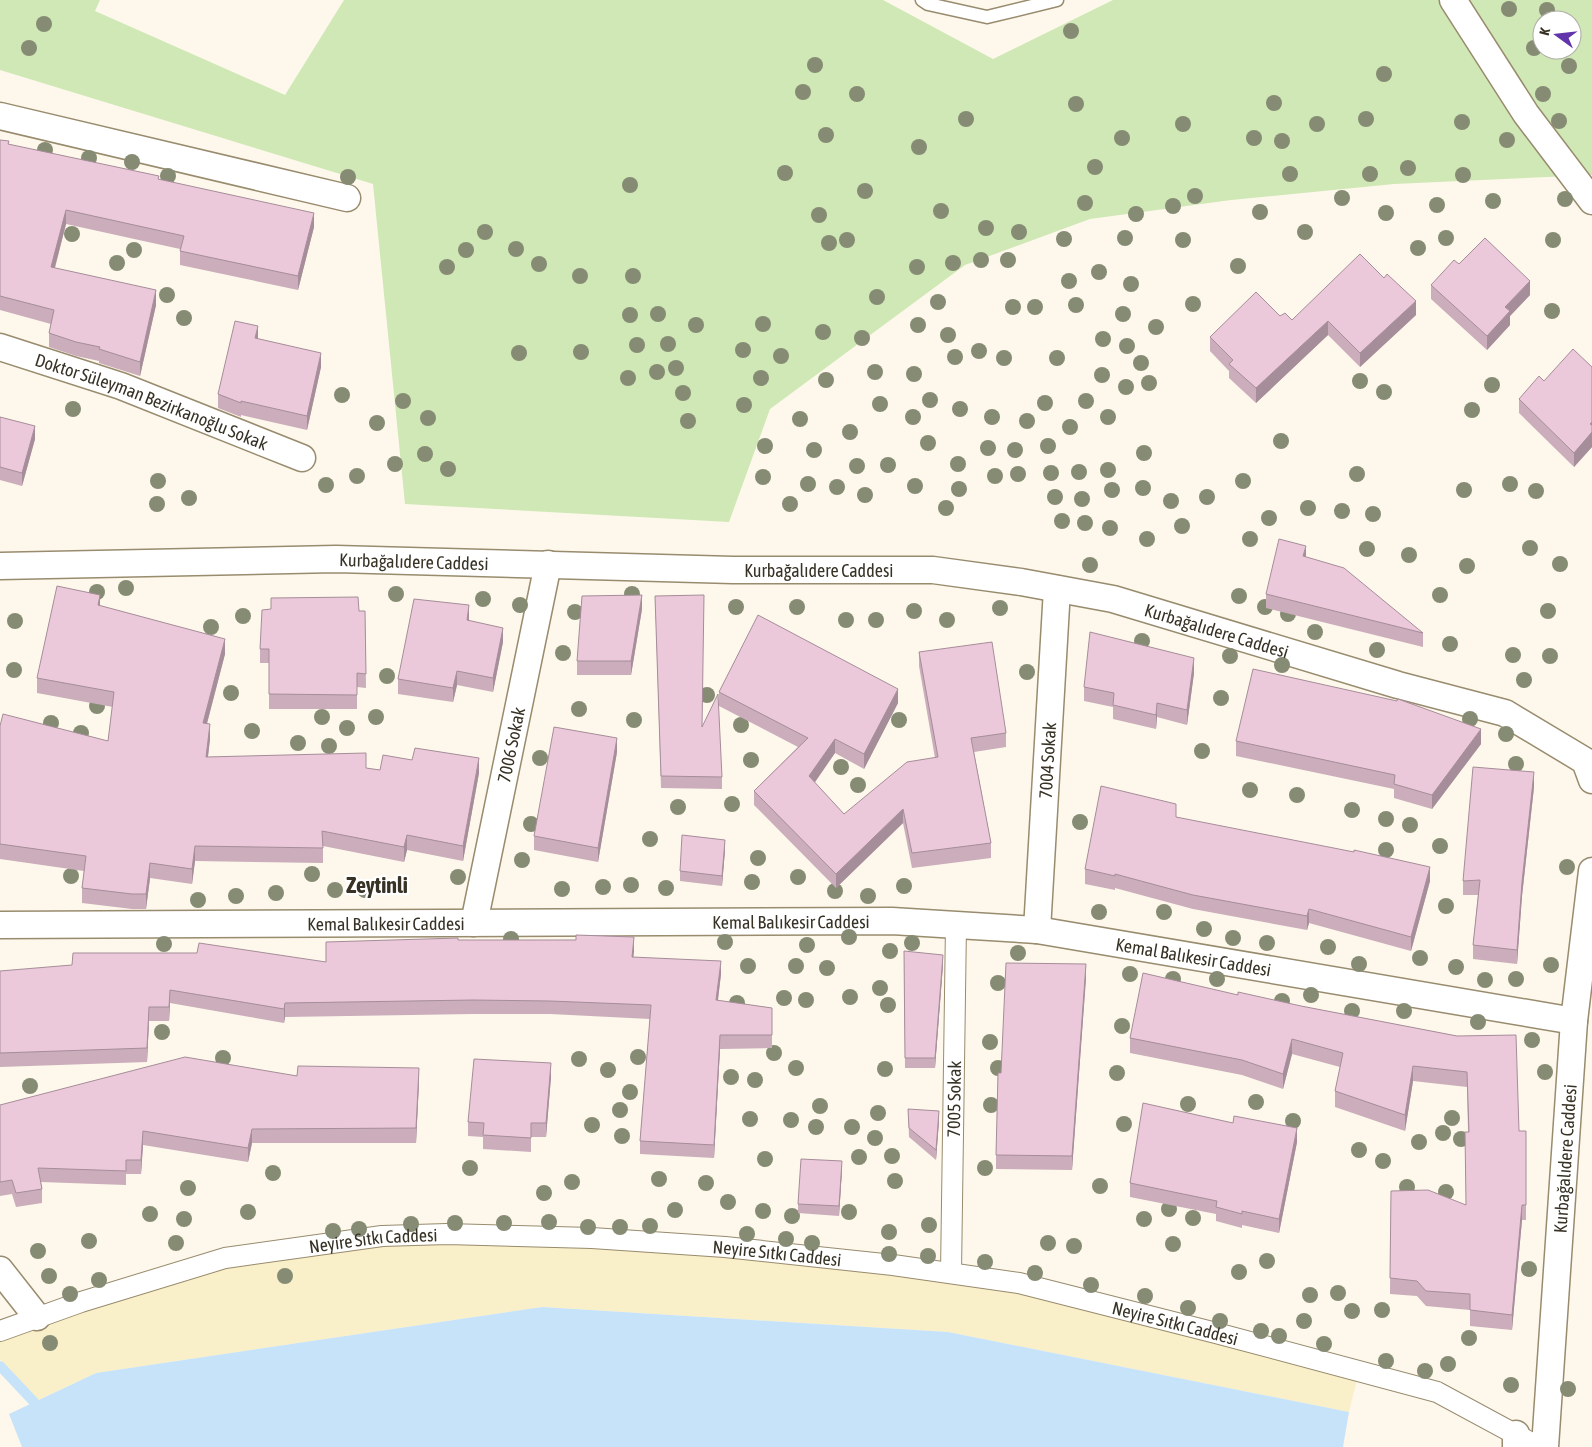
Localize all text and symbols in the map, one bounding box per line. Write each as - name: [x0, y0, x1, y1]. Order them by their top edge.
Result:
- north arrow: [1532, 10, 1582, 60]
- text: K: [1536, 26, 1553, 37]
- street label: Doktor Süleyman Bezirkanoğlu Sokak: [33, 349, 271, 454]
- street label: Kurbağalıdere Caddesi: [339, 549, 489, 574]
- street label: Kurbağalıdere Caddesi: [744, 560, 893, 581]
- street label: Kurbağalıdere Caddesi: [1142, 599, 1291, 662]
- street label: 7006 Sokak: [493, 705, 529, 784]
- street label: 7004 Sokak: [1034, 721, 1060, 799]
- district label: Zeytinli: [346, 872, 408, 898]
- street label: Kemal Balıkesir Caddesi: [712, 911, 870, 932]
- street label: Kemal Balıkesir Caddesi: [307, 912, 465, 934]
- street label: Kemal Balıkesir Caddesi: [1114, 933, 1273, 980]
- street label: 7005 Sokak: [942, 1060, 965, 1137]
- street label: Kurbağalıdere Caddesi: [1549, 1084, 1580, 1234]
- street label: Neyire Sıtkı Caddesi: [307, 1224, 438, 1257]
- street label: Neyire Sıtkı Caddesi: [712, 1236, 843, 1270]
- street label: Neyire Sıtkı Caddesi: [1110, 1297, 1241, 1349]

